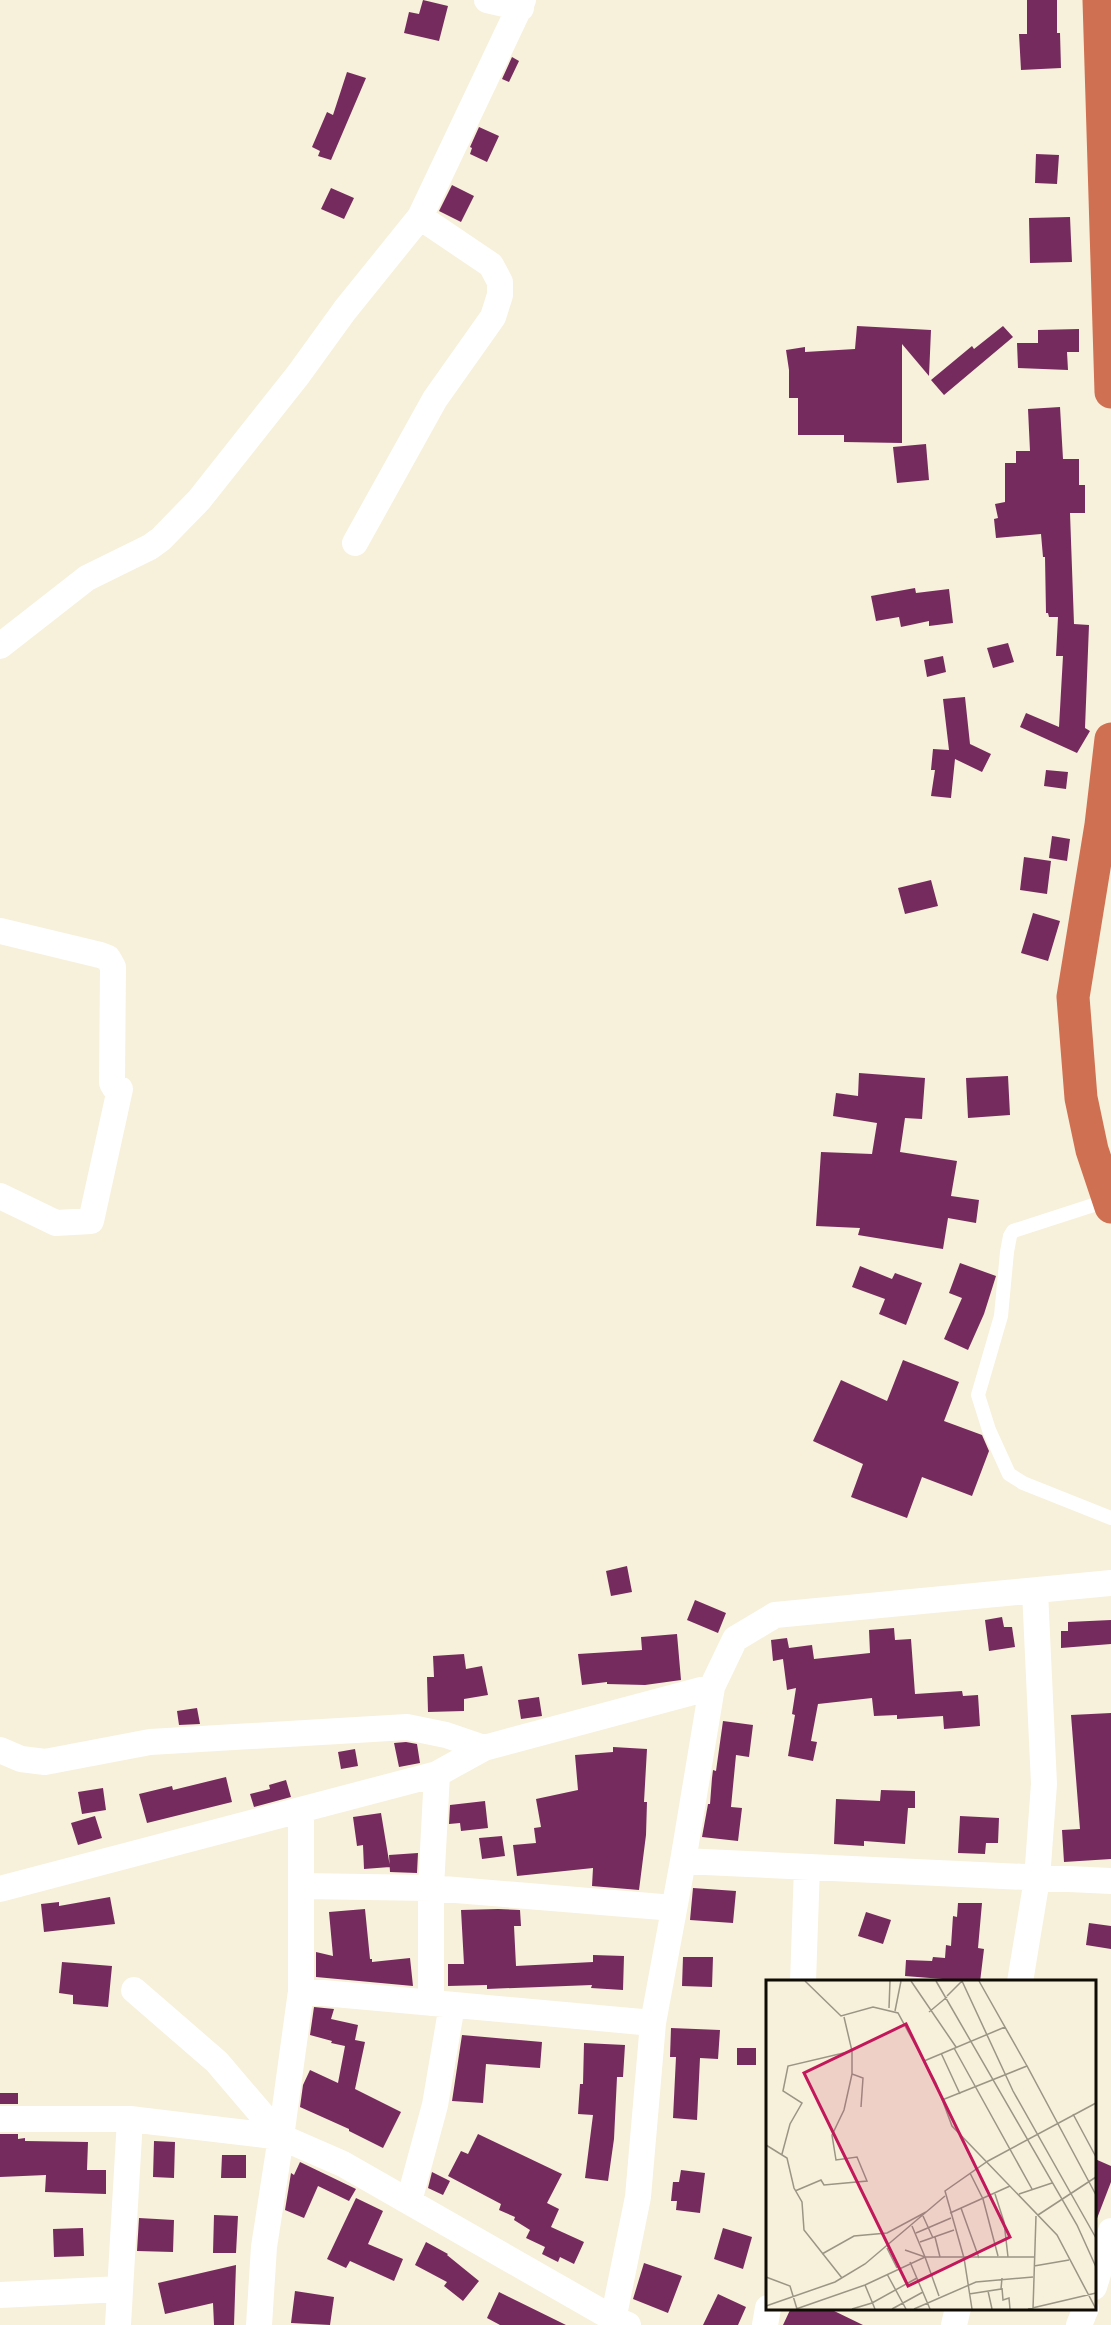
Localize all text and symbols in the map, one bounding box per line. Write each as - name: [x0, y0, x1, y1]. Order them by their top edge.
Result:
- inset map: [766, 1980, 1096, 2310]

